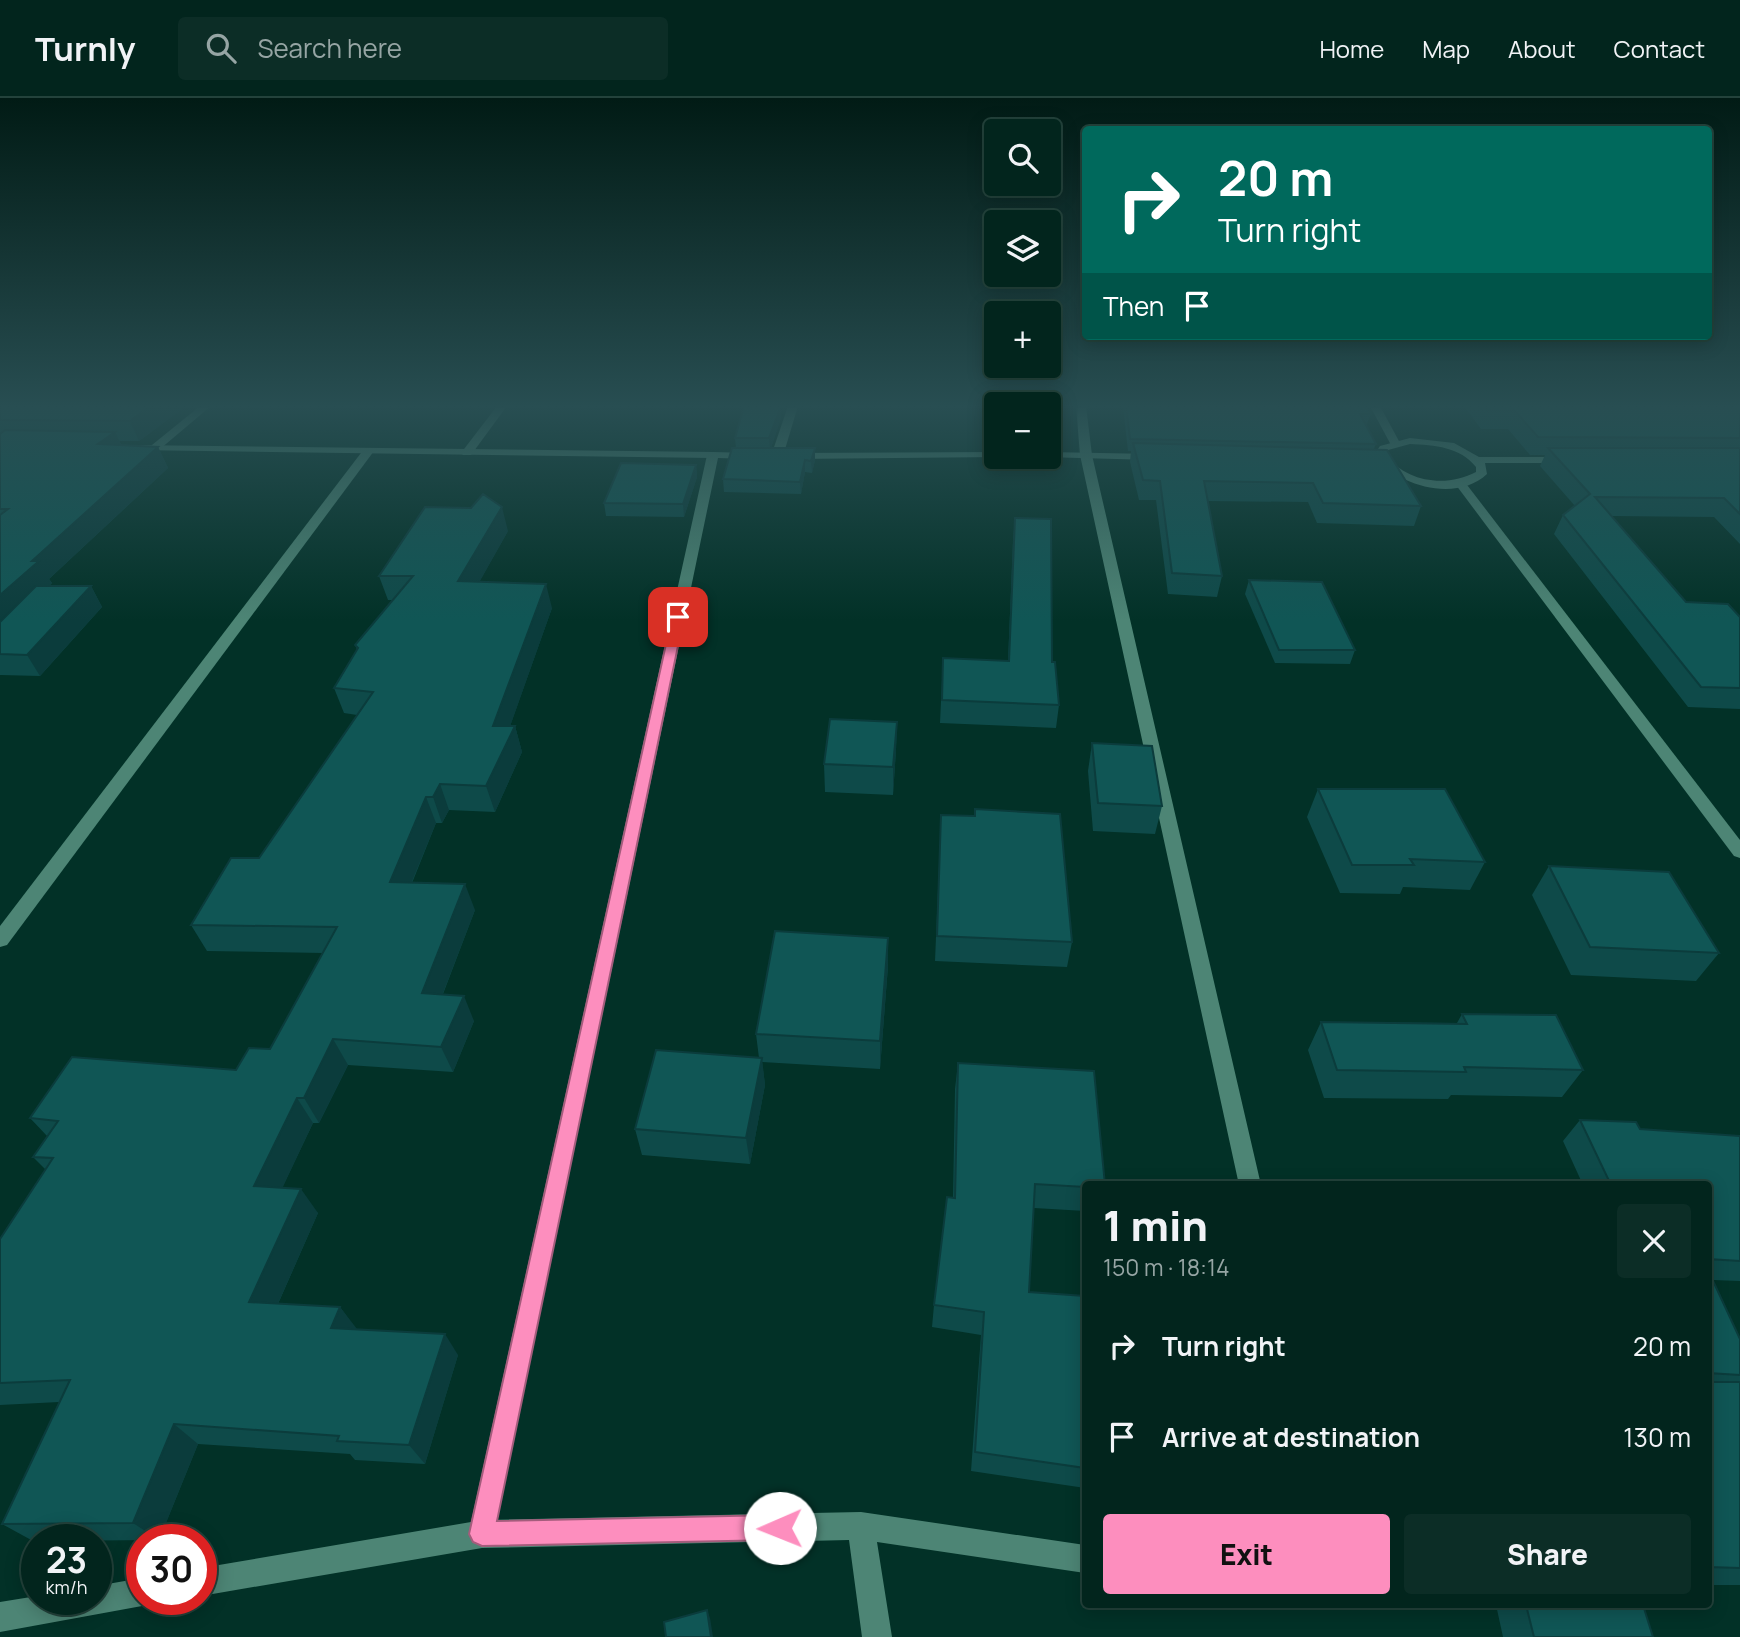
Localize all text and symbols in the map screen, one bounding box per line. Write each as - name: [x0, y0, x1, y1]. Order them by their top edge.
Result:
- search box: [178, 17, 668, 80]
- text: Turnly: [35, 26, 136, 71]
- icon: search: [202, 29, 240, 67]
- text: Search here: [258, 30, 402, 66]
- text: Home: [1319, 32, 1384, 65]
- text: Map: [1422, 32, 1470, 65]
- text: About: [1508, 32, 1576, 65]
- text: Contact: [1614, 32, 1705, 65]
- map controls: [984, 119, 1061, 469]
- button: search: [984, 119, 1061, 196]
- text: 20 m: [1218, 144, 1333, 211]
- icon: right: [1103, 154, 1194, 245]
- text: Turn right: [1218, 208, 1361, 252]
- button: layers: [984, 210, 1061, 287]
- icon: arrive: [1178, 287, 1216, 325]
- text: Then: [1103, 288, 1164, 324]
- button: +: [984, 301, 1061, 378]
- button: −: [984, 392, 1061, 469]
- pin: [648, 587, 708, 647]
- icon: arrive: [659, 598, 697, 636]
- text: 1 min: [1103, 1196, 1208, 1254]
- button: close: [1617, 1204, 1691, 1278]
- text: 150 m · 18:14: [1103, 1251, 1230, 1283]
- icon: right: [1103, 1327, 1141, 1365]
- text: Turn right: [1162, 1328, 1286, 1364]
- text: 20 m: [1633, 1328, 1691, 1364]
- icon: arrive: [1103, 1418, 1141, 1456]
- text: Arrive at destination: [1162, 1419, 1420, 1455]
- text: 130 m: [1623, 1419, 1691, 1455]
- position arrow: [743, 1491, 817, 1565]
- button: Exit: [1103, 1514, 1390, 1594]
- button: Share: [1404, 1514, 1691, 1594]
- speed limit sign: 30: [126, 1524, 217, 1615]
- text: 23: [46, 1536, 87, 1584]
- text: km/h: [46, 1575, 87, 1599]

